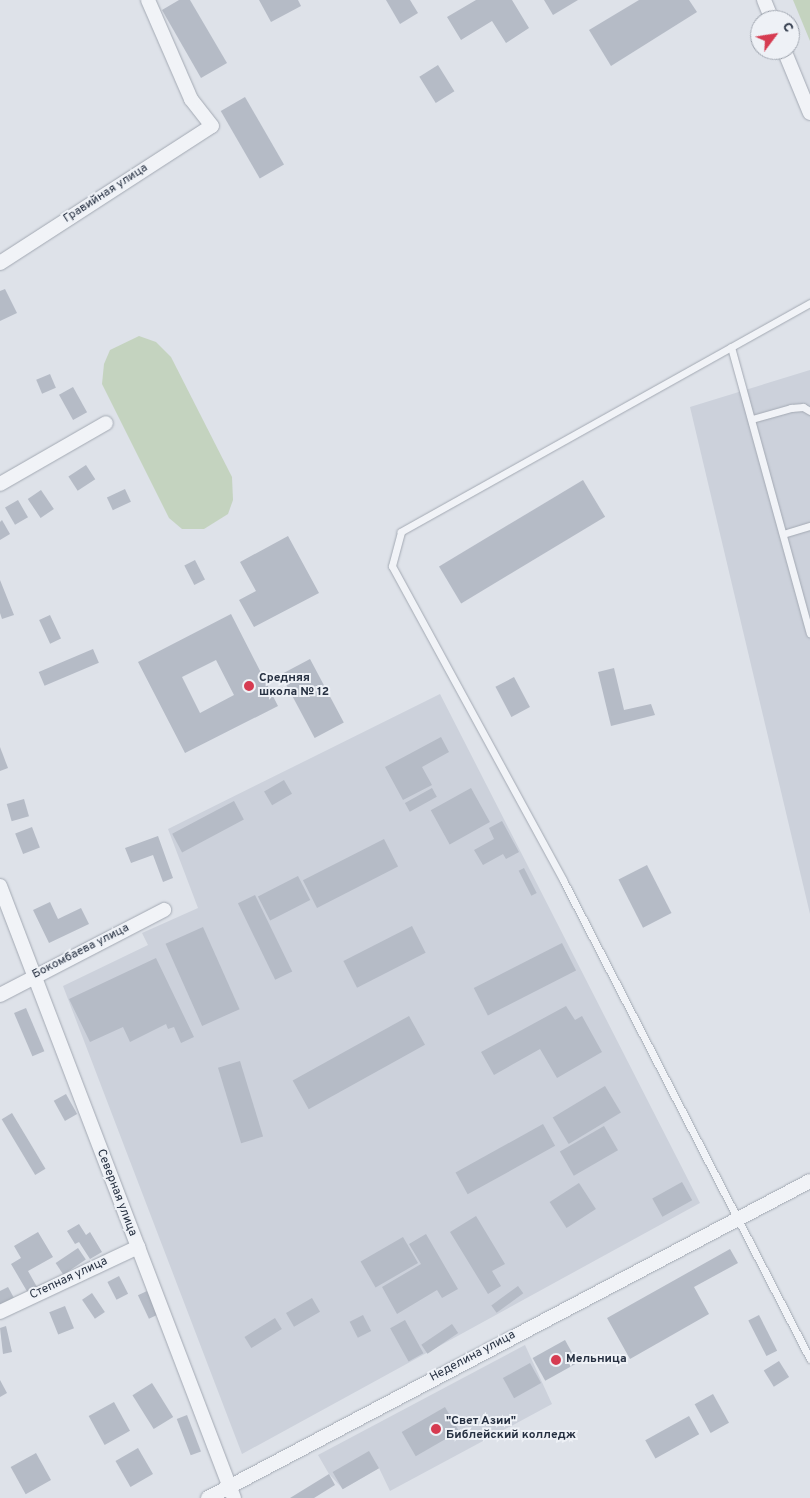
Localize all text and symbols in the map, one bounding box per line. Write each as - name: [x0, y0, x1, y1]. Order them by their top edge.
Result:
- north arrow: [750, 10, 800, 60]
- text: С: [778, 19, 797, 36]
- street label: Гравийная улица: [61, 161, 151, 227]
- place label: Средняя школа № 12: [259, 672, 329, 700]
- marker: Средняя школа № 12: [243, 680, 255, 692]
- street label: Бокомбаева улица: [30, 921, 132, 983]
- street label: Северная улица: [93, 1147, 139, 1239]
- street label: Степная улица: [28, 1255, 110, 1303]
- street label: Неделина улица: [428, 1328, 518, 1386]
- place label: Мельница: [566, 1353, 627, 1367]
- marker: Мельница: [550, 1354, 562, 1366]
- place label: "Свет Азии" Библейский колледж: [446, 1415, 576, 1443]
- marker: "Свет Азии" Библейский колледж: [430, 1423, 442, 1435]

